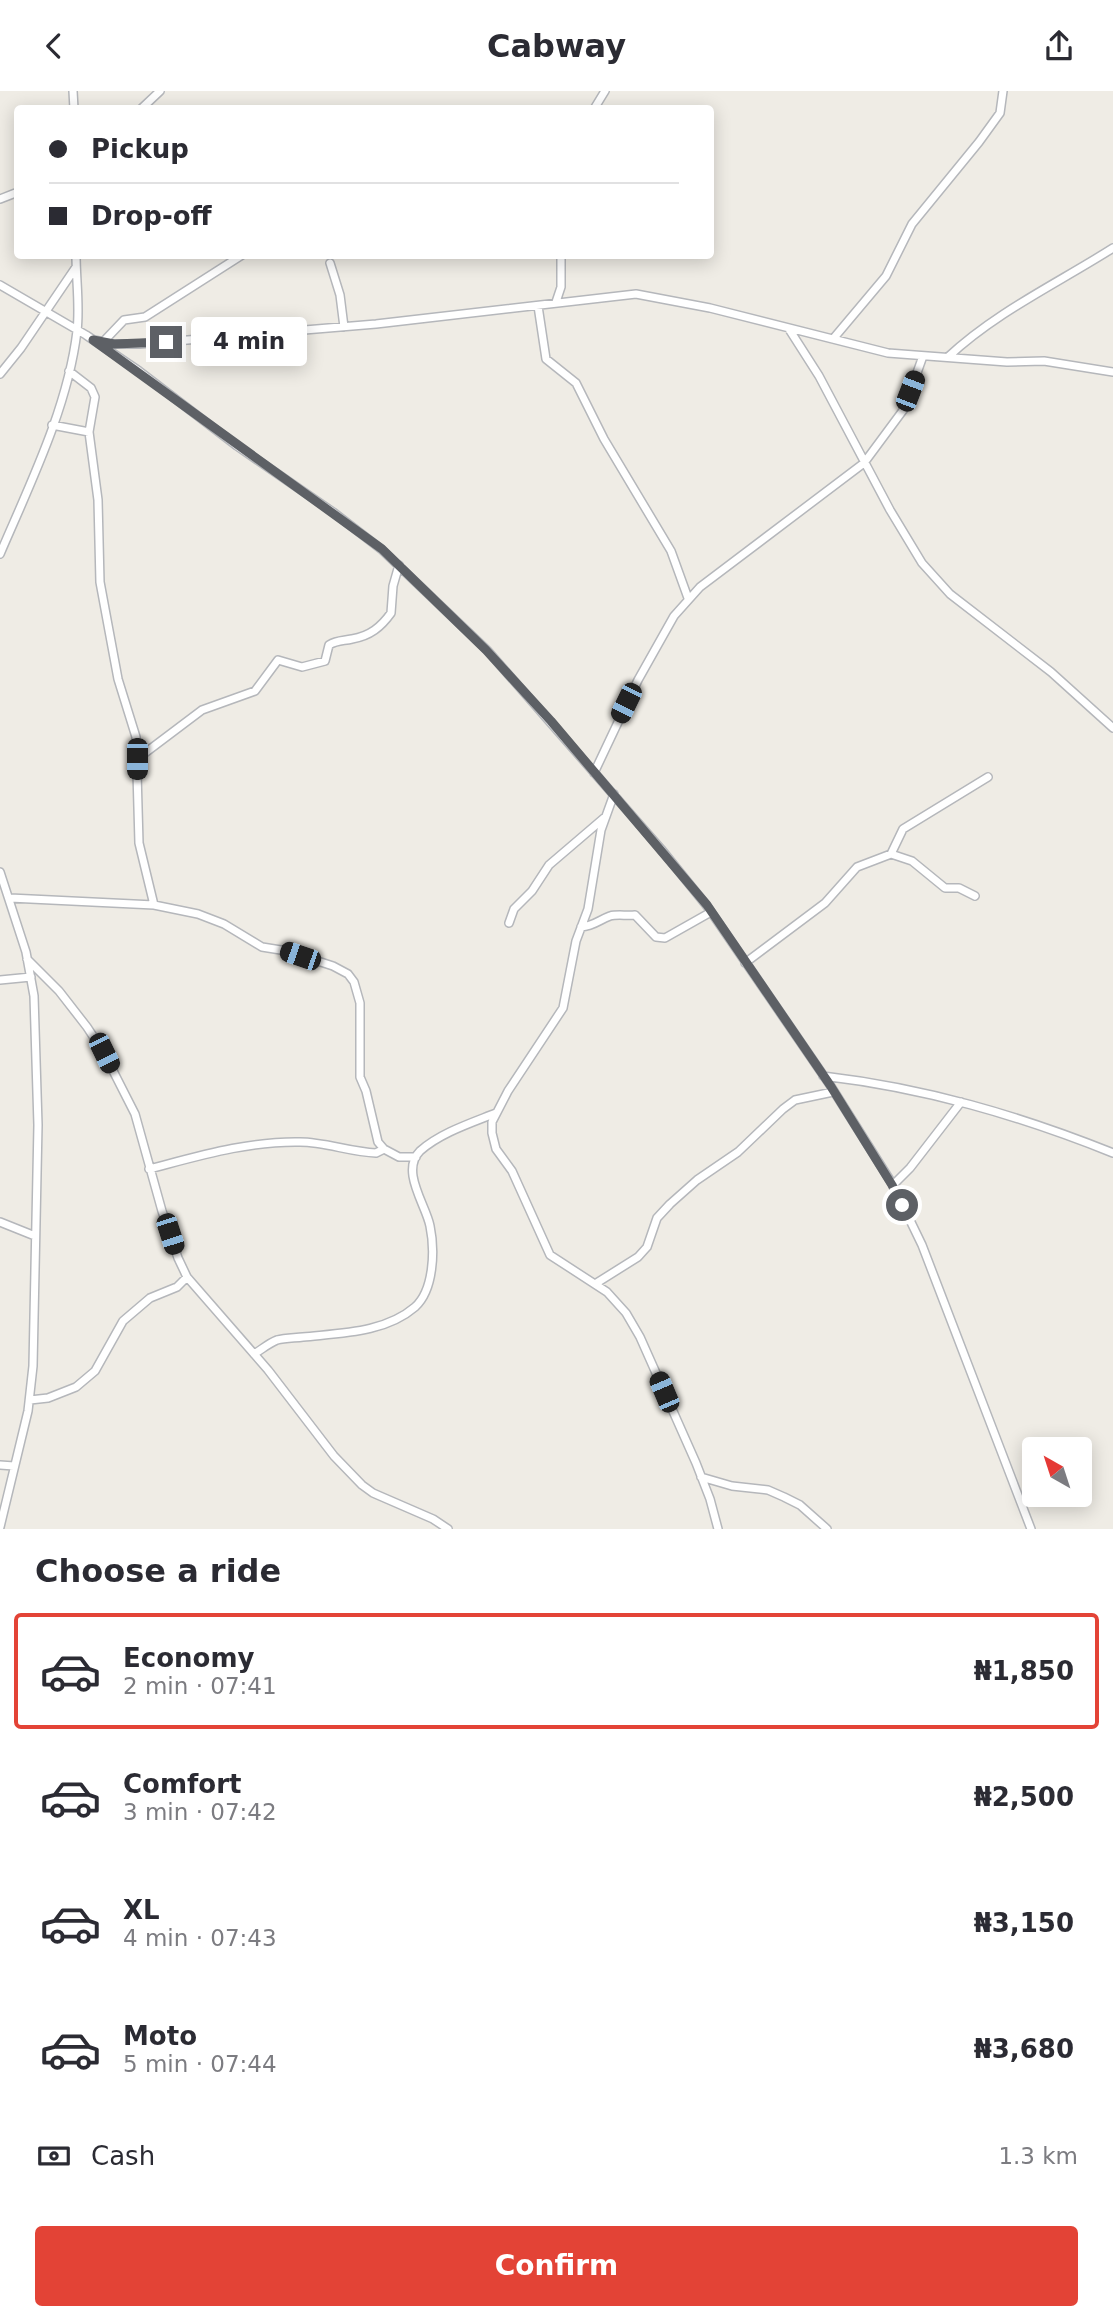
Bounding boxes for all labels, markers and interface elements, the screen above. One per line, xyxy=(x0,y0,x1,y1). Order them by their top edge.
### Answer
icon: back xyxy=(35,27,73,65)
text: Cabway xyxy=(487,27,626,65)
icon: share xyxy=(1040,27,1078,65)
text: Pickup xyxy=(91,134,189,164)
text: Drop-off xyxy=(91,201,212,231)
callout: 4 min xyxy=(190,317,306,367)
route end xyxy=(150,326,182,358)
text: 4 min xyxy=(213,328,285,354)
car xyxy=(893,368,928,414)
car xyxy=(608,680,645,726)
car xyxy=(127,738,148,780)
car xyxy=(277,939,324,973)
car xyxy=(86,1030,123,1076)
route start xyxy=(886,1189,918,1221)
car xyxy=(154,1211,187,1257)
car xyxy=(647,1369,682,1415)
north arrow xyxy=(1022,1437,1092,1507)
map controls xyxy=(1022,1437,1092,1507)
text: Choose a ride xyxy=(35,1552,281,1590)
icon: car xyxy=(39,1640,102,1703)
text: Economy xyxy=(123,1643,254,1673)
text: ₦1,850 xyxy=(974,1656,1074,1686)
text: 2 min · 07:41 xyxy=(123,1673,277,1699)
icon: car xyxy=(39,1766,102,1829)
text: Comfort xyxy=(123,1769,241,1799)
text: ₦2,500 xyxy=(974,1782,1074,1812)
text: 3 min · 07:42 xyxy=(123,1799,277,1825)
icon: car xyxy=(39,1892,102,1955)
text: XL xyxy=(123,1895,160,1925)
text: ₦3,150 xyxy=(974,1908,1074,1938)
text: 4 min · 07:43 xyxy=(123,1925,277,1951)
icon: car xyxy=(39,2018,102,2081)
text: Moto xyxy=(123,2021,197,2051)
text: ₦3,680 xyxy=(974,2034,1074,2064)
text: 5 min · 07:44 xyxy=(123,2051,277,2077)
icon: cash xyxy=(35,2137,73,2175)
text: Cash xyxy=(91,2141,155,2171)
text: 1.3 km xyxy=(998,2143,1078,2169)
button: Confirm xyxy=(35,2226,1078,2306)

